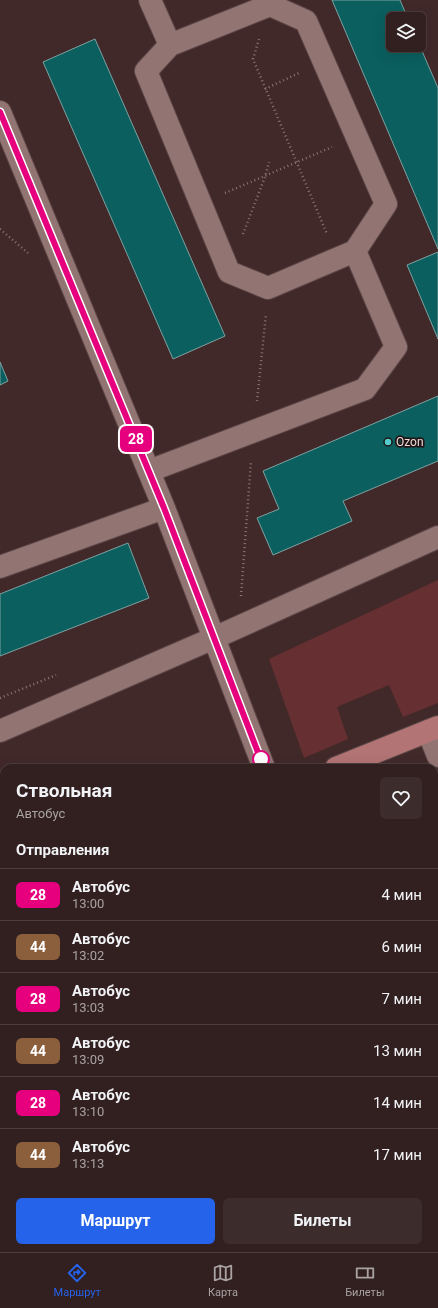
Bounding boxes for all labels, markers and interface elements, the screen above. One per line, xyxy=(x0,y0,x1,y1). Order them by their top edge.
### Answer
map controls xyxy=(386,12,426,52)
button: layers xyxy=(386,12,426,52)
line badge: 28 xyxy=(118,426,154,452)
text: 28 xyxy=(128,431,144,447)
place label: Ozon xyxy=(396,435,424,449)
marker: Ozon xyxy=(383,437,393,447)
unlabelled marker xyxy=(252,750,270,768)
button: heart xyxy=(380,777,422,819)
text: Ствольная xyxy=(16,779,112,802)
text: Автобус xyxy=(16,806,65,821)
text: Отправления xyxy=(16,841,109,859)
text: Автобус xyxy=(72,878,130,896)
text: 4 мин xyxy=(381,886,422,904)
text: 28 xyxy=(30,887,46,903)
text: 13:00 xyxy=(72,896,104,911)
text: Автобус xyxy=(72,930,130,948)
text: 6 мин xyxy=(381,938,422,956)
text: 44 xyxy=(30,939,46,955)
text: 13:02 xyxy=(72,948,104,963)
text: Автобус xyxy=(72,982,130,1000)
text: 7 мин xyxy=(381,990,422,1008)
text: 28 xyxy=(30,991,46,1007)
text: 13:03 xyxy=(72,1000,104,1015)
text: Автобус xyxy=(72,1034,130,1052)
text: 13 мин xyxy=(373,1042,422,1060)
text: 44 xyxy=(30,1043,46,1059)
text: 13:09 xyxy=(72,1052,104,1067)
text: Автобус xyxy=(72,1086,130,1104)
text: 14 мин xyxy=(373,1094,422,1112)
text: 28 xyxy=(30,1095,46,1111)
text: 13:10 xyxy=(72,1104,104,1119)
text: Автобус xyxy=(72,1138,130,1156)
text: 17 мин xyxy=(373,1146,422,1164)
text: 44 xyxy=(30,1147,46,1163)
text: 13:13 xyxy=(72,1156,104,1171)
button: Маршрут xyxy=(16,1198,215,1244)
button: Билеты xyxy=(223,1198,422,1244)
tab: Маршрут xyxy=(54,1262,101,1299)
tab: Карта xyxy=(208,1262,238,1299)
tab: Билеты xyxy=(345,1262,384,1299)

